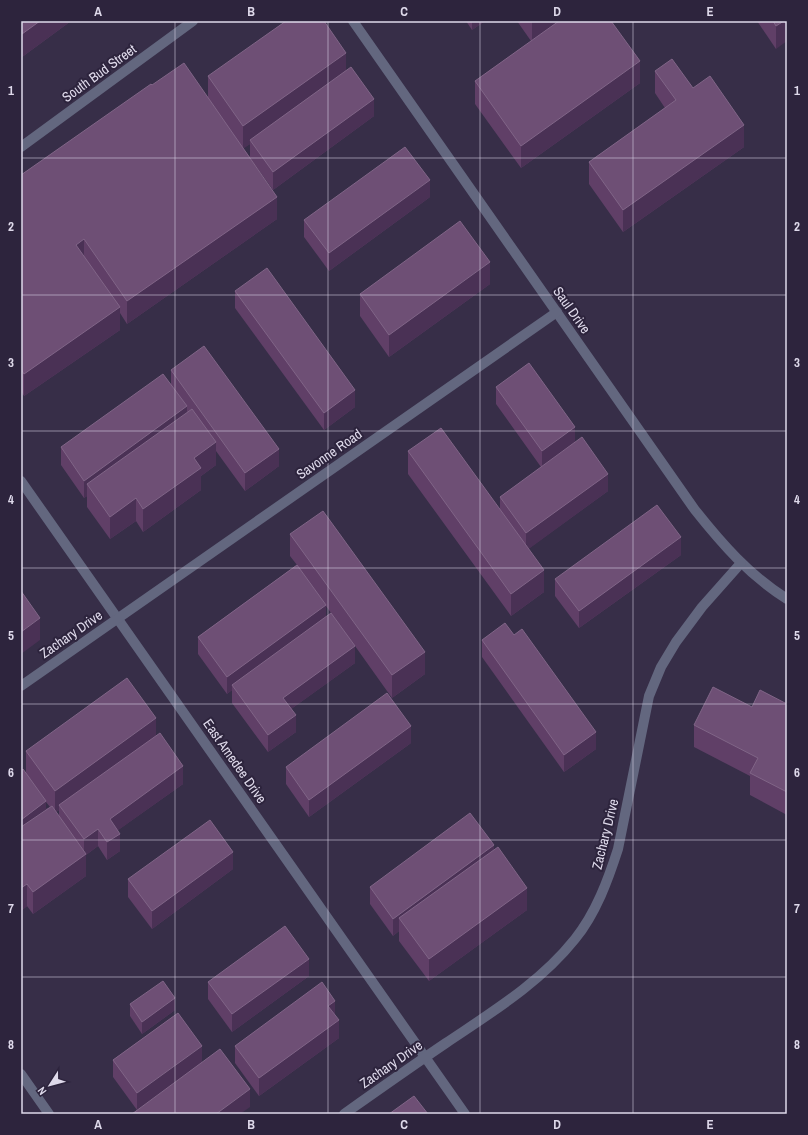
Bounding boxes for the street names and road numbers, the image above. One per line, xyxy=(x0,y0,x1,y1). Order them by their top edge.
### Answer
street label: South Bud Street xyxy=(58,40,140,106)
street label: Saul Drive xyxy=(549,283,595,337)
street label: Savonne Road xyxy=(293,425,365,483)
street label: Zachary Drive xyxy=(36,606,106,662)
street label: East Amedee Drive xyxy=(199,715,271,807)
street label: Zachary Drive xyxy=(588,797,622,871)
street label: Zachary Drive xyxy=(356,1036,426,1092)

